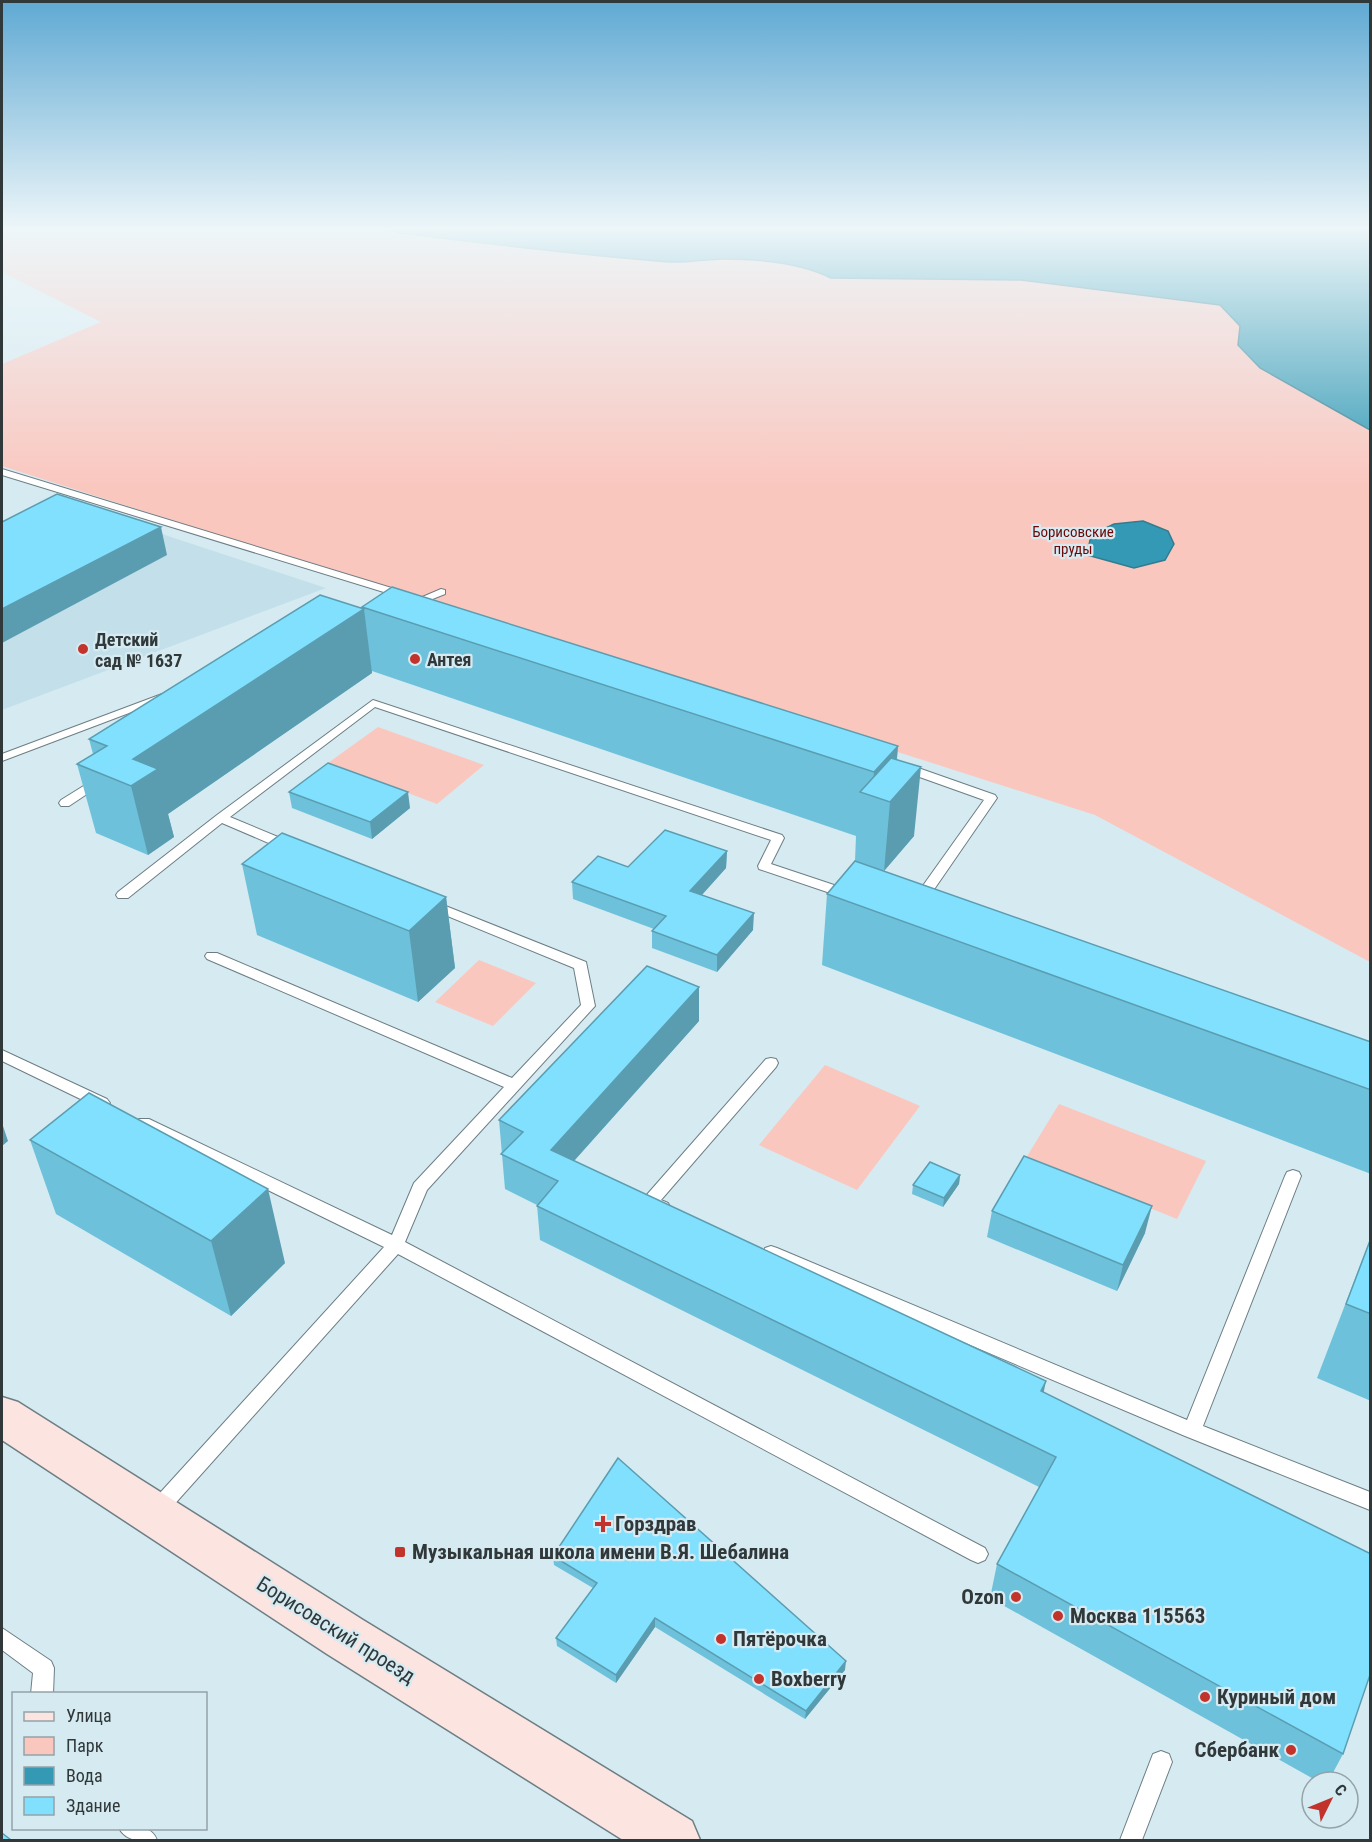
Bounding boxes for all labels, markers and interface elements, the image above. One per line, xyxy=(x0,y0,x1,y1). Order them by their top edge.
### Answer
park label: Борисовские пруды xyxy=(1032,523,1114,558)
place label: Детский сад № 1637 xyxy=(95,629,182,671)
marker: Детский сад № 1637 xyxy=(76,642,90,656)
place label: Антея xyxy=(427,649,471,670)
marker: Антея xyxy=(408,652,422,666)
place label: Горздрав xyxy=(615,1512,696,1536)
marker: Горздрав xyxy=(596,1517,610,1531)
place label: Музыкальная школа имени В.Я. Шебалина xyxy=(412,1540,789,1564)
marker: Музыкальная школа имени В.Я. Шебалина xyxy=(393,1545,407,1559)
street label: Борисовский проезд xyxy=(252,1572,420,1688)
place label: Ozon xyxy=(961,1585,1004,1609)
marker: Ozon xyxy=(1009,1590,1023,1604)
place label: Москва 115563 xyxy=(1070,1604,1206,1628)
marker: Москва 115563 xyxy=(1051,1609,1065,1623)
place label: Пятёрочка xyxy=(733,1627,827,1651)
marker: Пятёрочка xyxy=(714,1632,728,1646)
place label: Boxberry xyxy=(771,1667,847,1691)
marker: Boxberry xyxy=(752,1672,766,1686)
place label: Куриный дом xyxy=(1217,1685,1336,1709)
marker: Куриный дом xyxy=(1198,1690,1212,1704)
legend xyxy=(12,1692,207,1830)
text: Улица xyxy=(66,1705,112,1726)
text: Парк xyxy=(66,1735,104,1756)
place label: Сбербанк xyxy=(1195,1738,1279,1762)
marker: Сбербанк xyxy=(1284,1743,1298,1757)
text: Вода xyxy=(66,1765,103,1786)
north arrow xyxy=(1300,1770,1360,1830)
text: С xyxy=(1331,1780,1351,1800)
text: Здание xyxy=(66,1795,120,1816)

